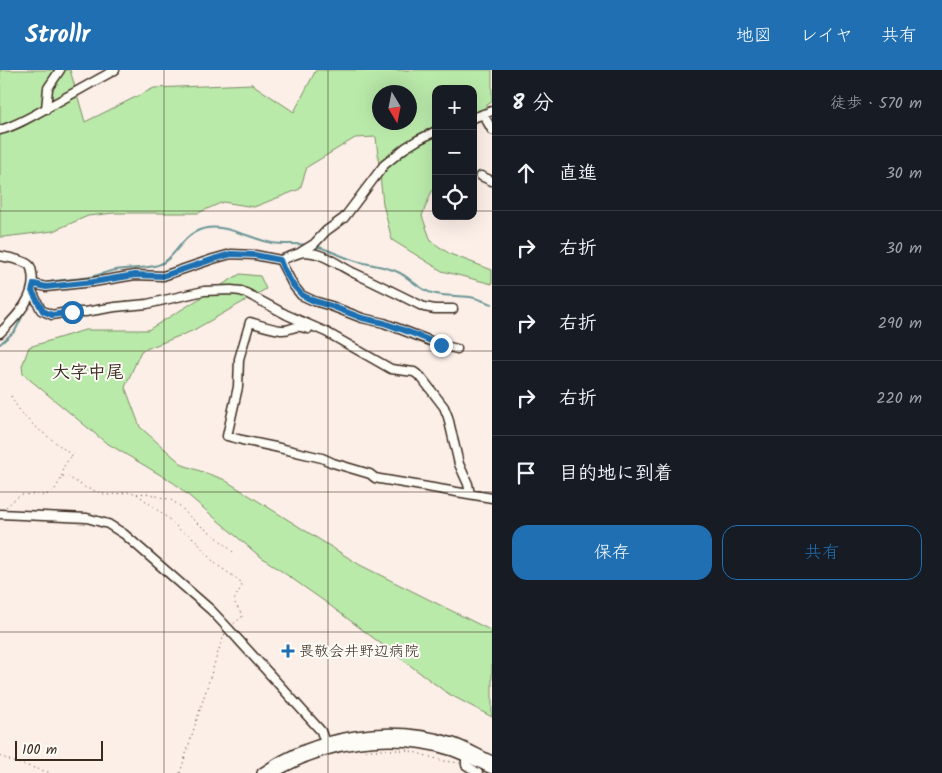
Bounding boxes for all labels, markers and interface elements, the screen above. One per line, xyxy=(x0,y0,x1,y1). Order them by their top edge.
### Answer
text: Strollr xyxy=(25,16,90,55)
text: 地図 xyxy=(736,22,772,51)
text: レイヤ xyxy=(800,22,853,51)
text: 共有 xyxy=(881,22,917,51)
north arrow xyxy=(372,85,417,130)
map controls xyxy=(432,85,477,220)
button: + xyxy=(432,85,477,130)
text: 8 分 xyxy=(512,87,553,120)
text: 徒歩 · 570 m xyxy=(830,91,922,116)
button: − xyxy=(432,130,477,175)
icon: ahead xyxy=(512,159,540,187)
text: 直進 xyxy=(559,159,597,189)
text: 30 m xyxy=(886,161,922,186)
button: locate xyxy=(432,175,477,220)
icon: right xyxy=(512,234,540,262)
text: 右折 xyxy=(559,234,597,264)
text: 30 m xyxy=(886,236,922,261)
route start xyxy=(61,301,84,324)
icon: right xyxy=(512,309,540,337)
text: 右折 xyxy=(559,309,597,339)
text: 290 m xyxy=(878,311,922,336)
route end xyxy=(430,334,453,357)
district label: 大字中尾 xyxy=(52,359,124,388)
icon: right xyxy=(512,384,540,412)
text: 右折 xyxy=(559,384,597,414)
text: 220 m xyxy=(876,386,922,411)
icon: arrive xyxy=(512,459,540,487)
text: 目的地に到着 xyxy=(559,459,673,489)
button: 保存 xyxy=(512,525,712,580)
button: 共有 xyxy=(722,525,922,580)
place label: 畏敬会井野辺病院 xyxy=(299,640,419,664)
marker: 畏敬会井野辺病院 xyxy=(281,644,295,658)
scale bar xyxy=(15,738,102,761)
text: 100 m xyxy=(22,739,57,761)

